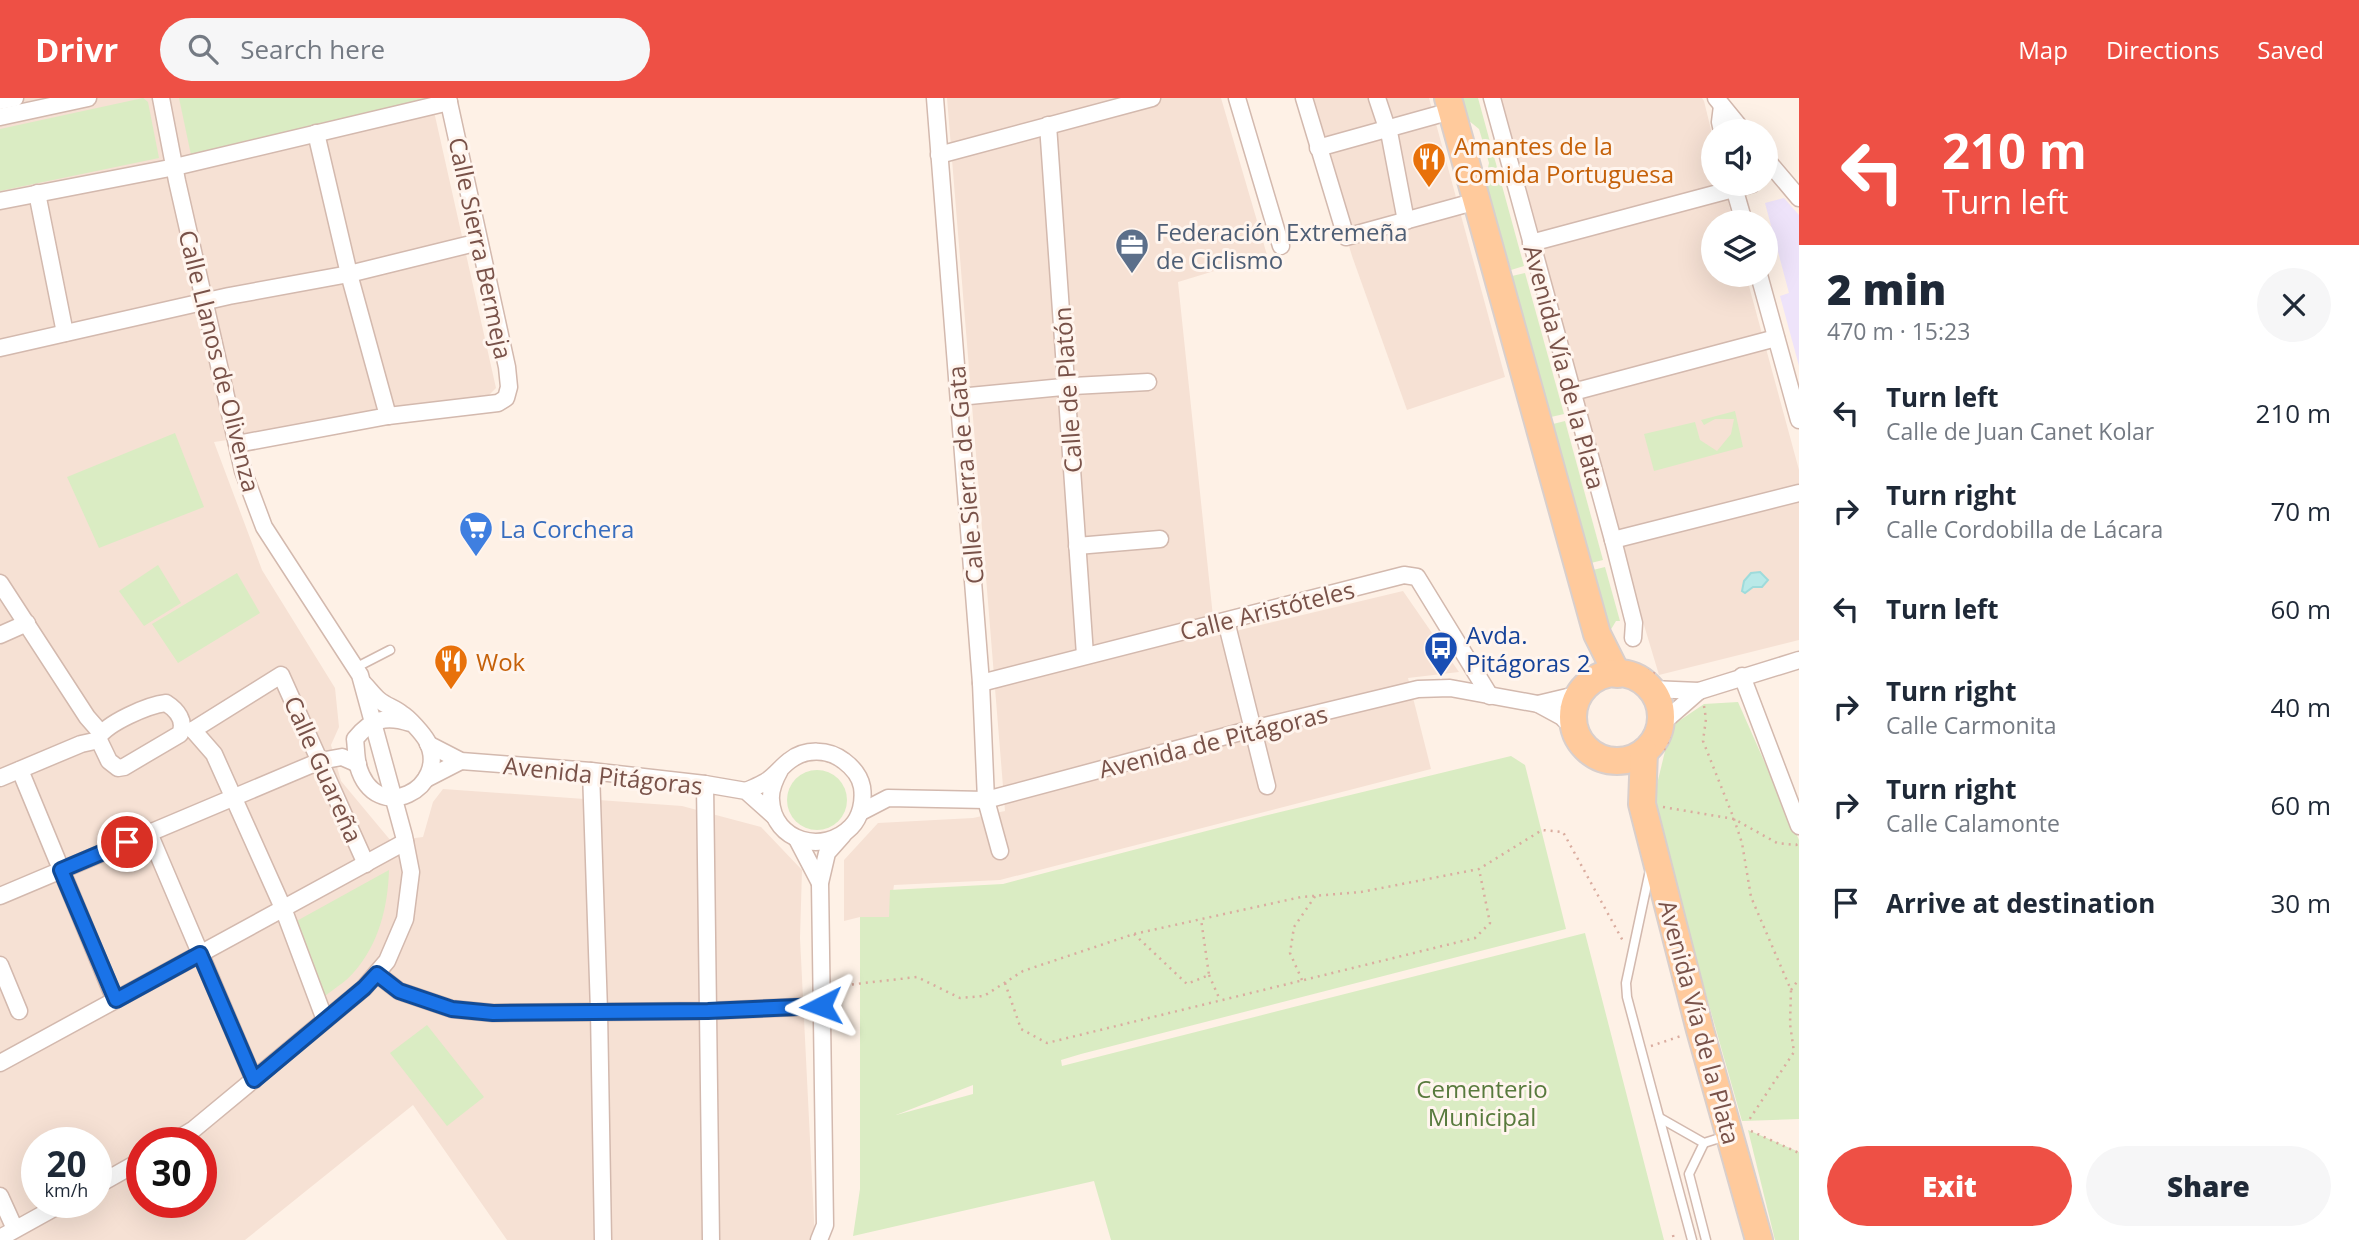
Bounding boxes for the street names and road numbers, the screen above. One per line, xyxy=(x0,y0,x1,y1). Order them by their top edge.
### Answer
street label: Calle Sierra Bermeja xyxy=(441,134,521,362)
street label: Calle Llanos de Olivenza xyxy=(171,227,269,495)
street label: Avenida Vía de la Plata xyxy=(1517,241,1613,493)
street label: Calle de Platón xyxy=(1045,306,1089,474)
street label: Calle Sierra de Gata xyxy=(939,364,991,586)
street label: Calle Aristóteles xyxy=(1176,572,1358,648)
street label: Calle Guareña xyxy=(277,691,371,847)
street label: Avenida de Pitágoras xyxy=(1095,697,1331,785)
street label: Avenida Pitágoras xyxy=(502,748,704,802)
street label: Avenida Vía de la Plata xyxy=(1652,896,1748,1148)

